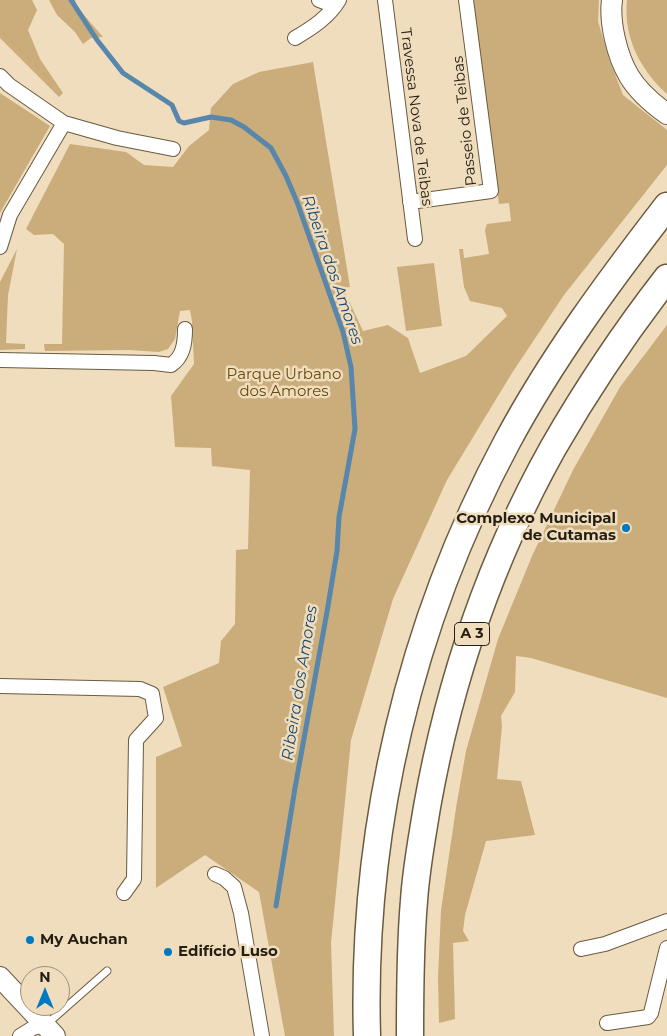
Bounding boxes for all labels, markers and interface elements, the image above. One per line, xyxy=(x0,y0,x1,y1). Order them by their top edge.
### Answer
street label: Travessa Nova de Teibas xyxy=(396,27,436,207)
street label: Passeio de Teibas xyxy=(449,55,481,187)
water label: Ribeira dos Amores xyxy=(297,193,367,347)
park label: Parque Urbano dos Amores xyxy=(227,366,341,401)
place label: Complexo Municipal de Cutamas xyxy=(456,510,616,545)
marker: Complexo Municipal de Cutamas xyxy=(620,522,632,534)
water label: Ribeira dos Amores xyxy=(278,604,322,762)
road number: A 3 xyxy=(454,622,490,646)
place label: My Auchan xyxy=(40,931,128,949)
marker: My Auchan xyxy=(24,934,36,946)
place label: Edifício Luso xyxy=(178,943,278,961)
marker: Edifício Luso xyxy=(162,946,174,958)
north arrow xyxy=(20,966,70,1016)
text: N xyxy=(39,968,51,986)

